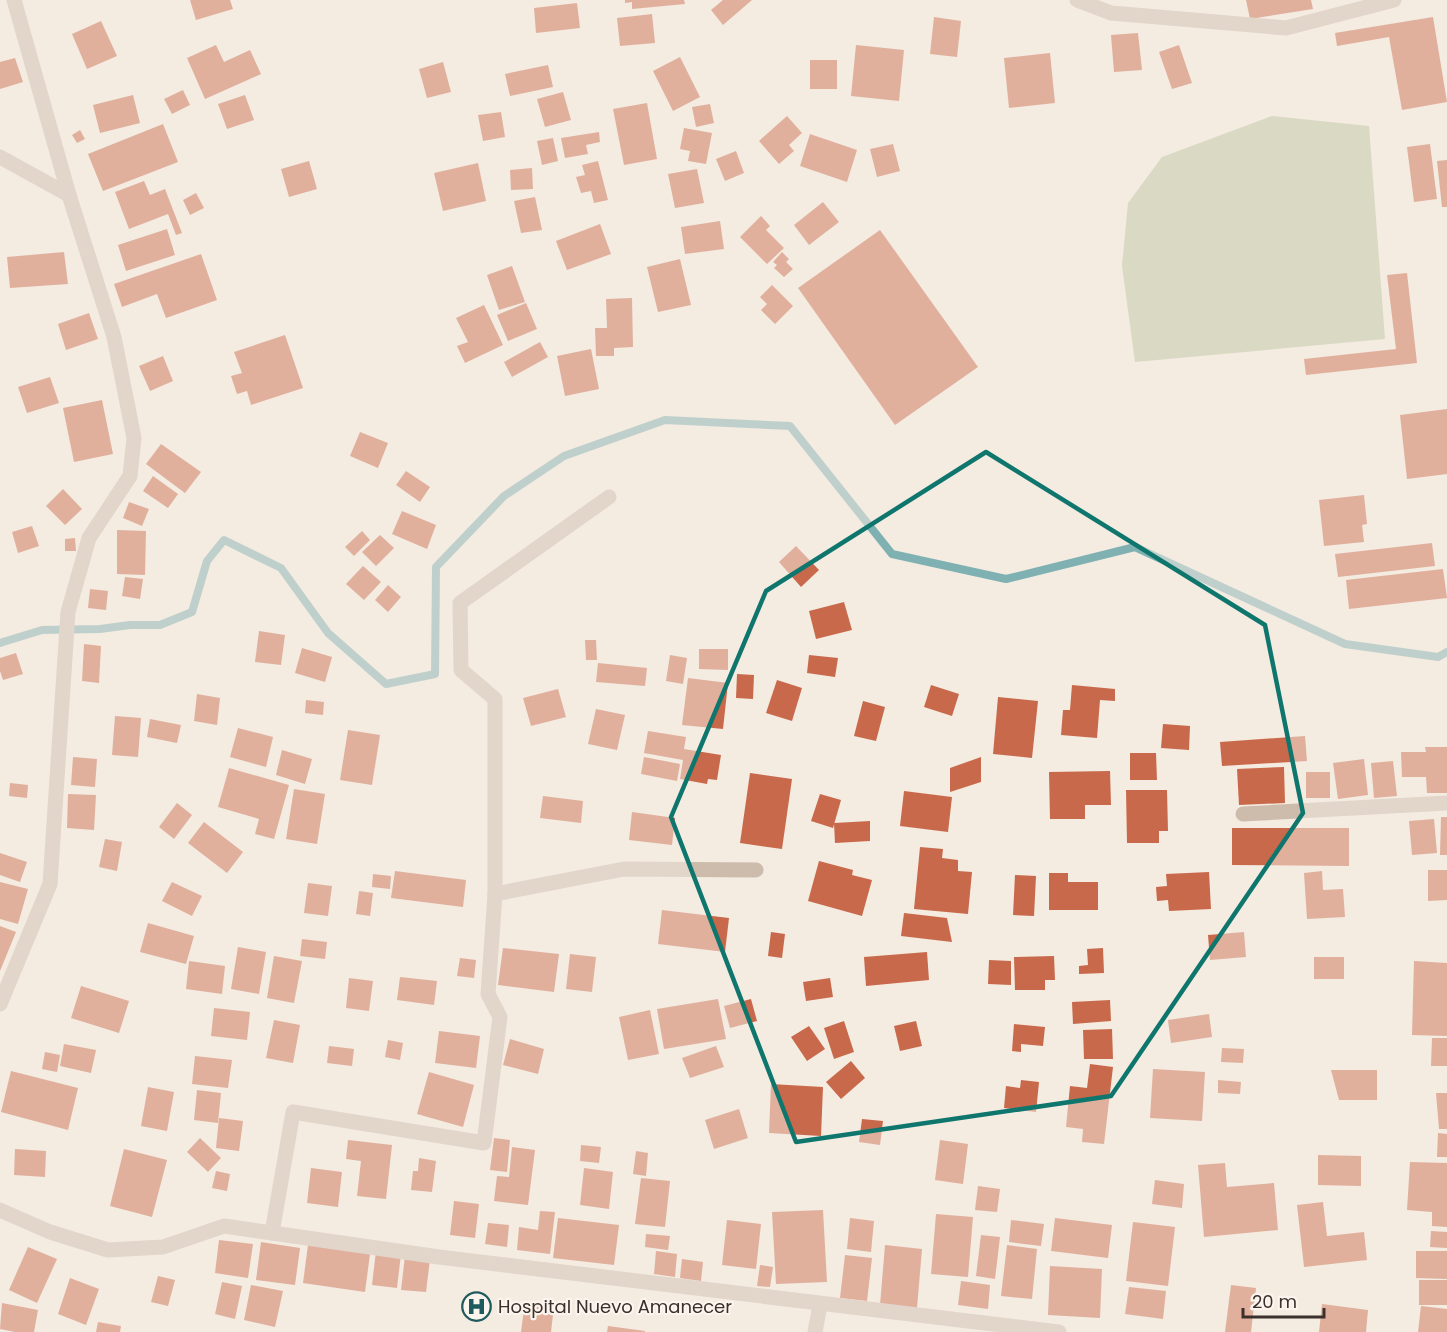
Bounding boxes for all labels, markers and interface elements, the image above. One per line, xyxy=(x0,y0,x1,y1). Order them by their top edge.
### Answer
scale bar xyxy=(1243,1281,1324,1319)
text: 20 m xyxy=(1252,1289,1297,1314)
hospital icon: Hospital Nuevo Amanecer xyxy=(461,1291,493,1323)
place label: Hospital Nuevo Amanecer xyxy=(498,1294,732,1319)

